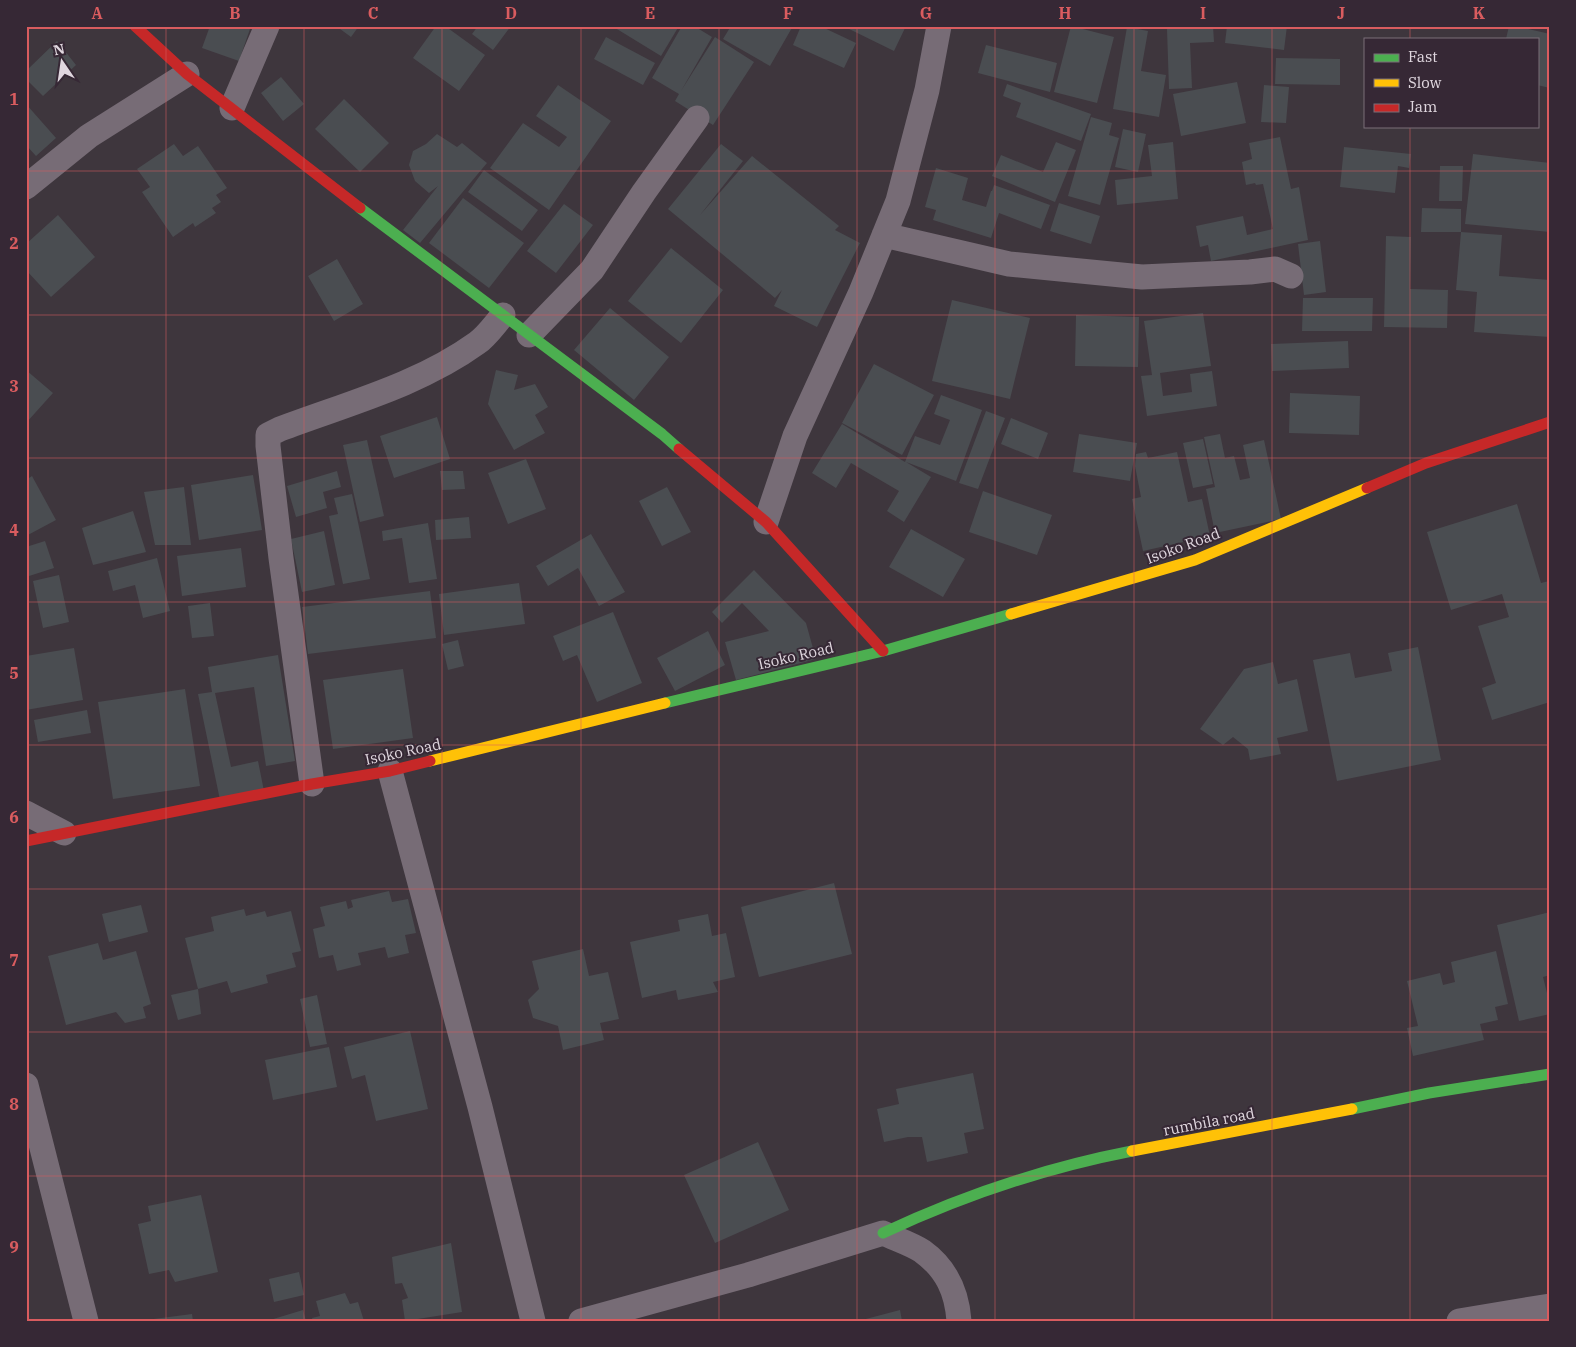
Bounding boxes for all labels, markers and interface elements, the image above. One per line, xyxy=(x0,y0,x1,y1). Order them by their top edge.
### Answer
text: A xyxy=(91,3,103,23)
text: B xyxy=(229,3,241,23)
text: C xyxy=(368,3,378,23)
text: D xyxy=(505,3,517,23)
text: E xyxy=(645,3,655,23)
text: F xyxy=(783,3,793,23)
text: G xyxy=(920,3,932,23)
text: H xyxy=(1059,3,1072,23)
text: I xyxy=(1200,3,1206,23)
text: J xyxy=(1337,3,1345,23)
text: K xyxy=(1473,3,1486,23)
north arrow xyxy=(38,38,88,88)
legend xyxy=(1364,38,1538,128)
text: N xyxy=(52,39,66,59)
text: Fast xyxy=(1408,47,1438,66)
text: Slow xyxy=(1408,73,1442,92)
text: 1 xyxy=(9,89,19,109)
text: Jam xyxy=(1408,97,1437,116)
text: 2 xyxy=(9,233,19,253)
text: 3 xyxy=(9,376,19,396)
text: 4 xyxy=(9,520,19,540)
street label: Isoko Road xyxy=(1143,523,1222,568)
street label: Isoko Road xyxy=(756,638,836,673)
text: 5 xyxy=(9,663,19,683)
street label: Isoko Road xyxy=(363,734,443,769)
text: 6 xyxy=(9,807,19,827)
text: 7 xyxy=(9,950,19,970)
text: 8 xyxy=(9,1094,19,1114)
street label: rumbila road xyxy=(1161,1103,1256,1140)
text: 9 xyxy=(9,1237,19,1257)

